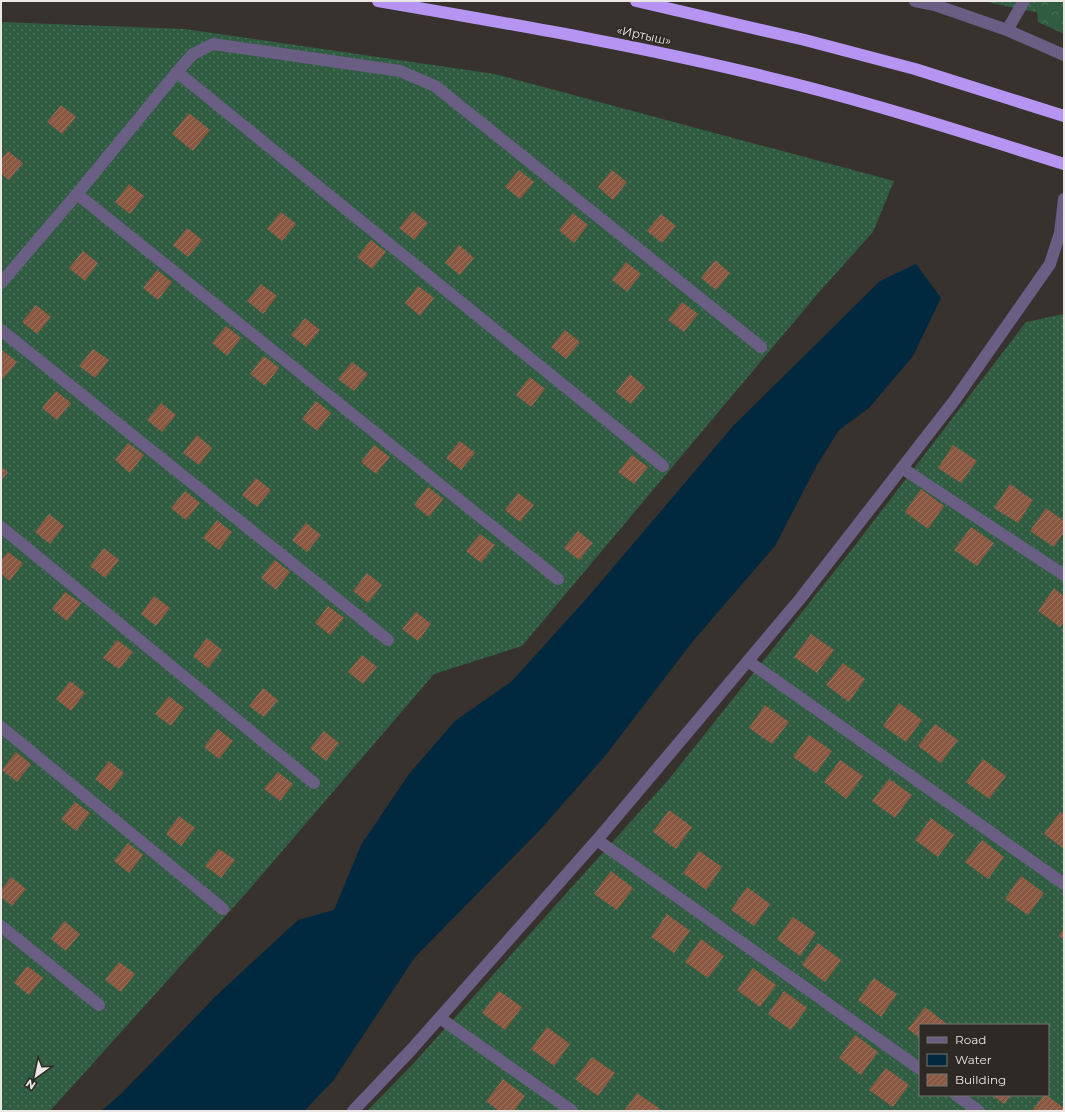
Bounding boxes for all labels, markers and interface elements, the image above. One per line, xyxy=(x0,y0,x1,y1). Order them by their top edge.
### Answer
street label: «Иртыш» xyxy=(615,22,673,48)
legend xyxy=(919,1024,1049,1096)
text: Road xyxy=(955,1032,986,1047)
text: Water xyxy=(955,1052,992,1067)
north arrow xyxy=(16,1056,56,1096)
text: Building xyxy=(955,1072,1006,1087)
text: N xyxy=(23,1076,38,1093)

